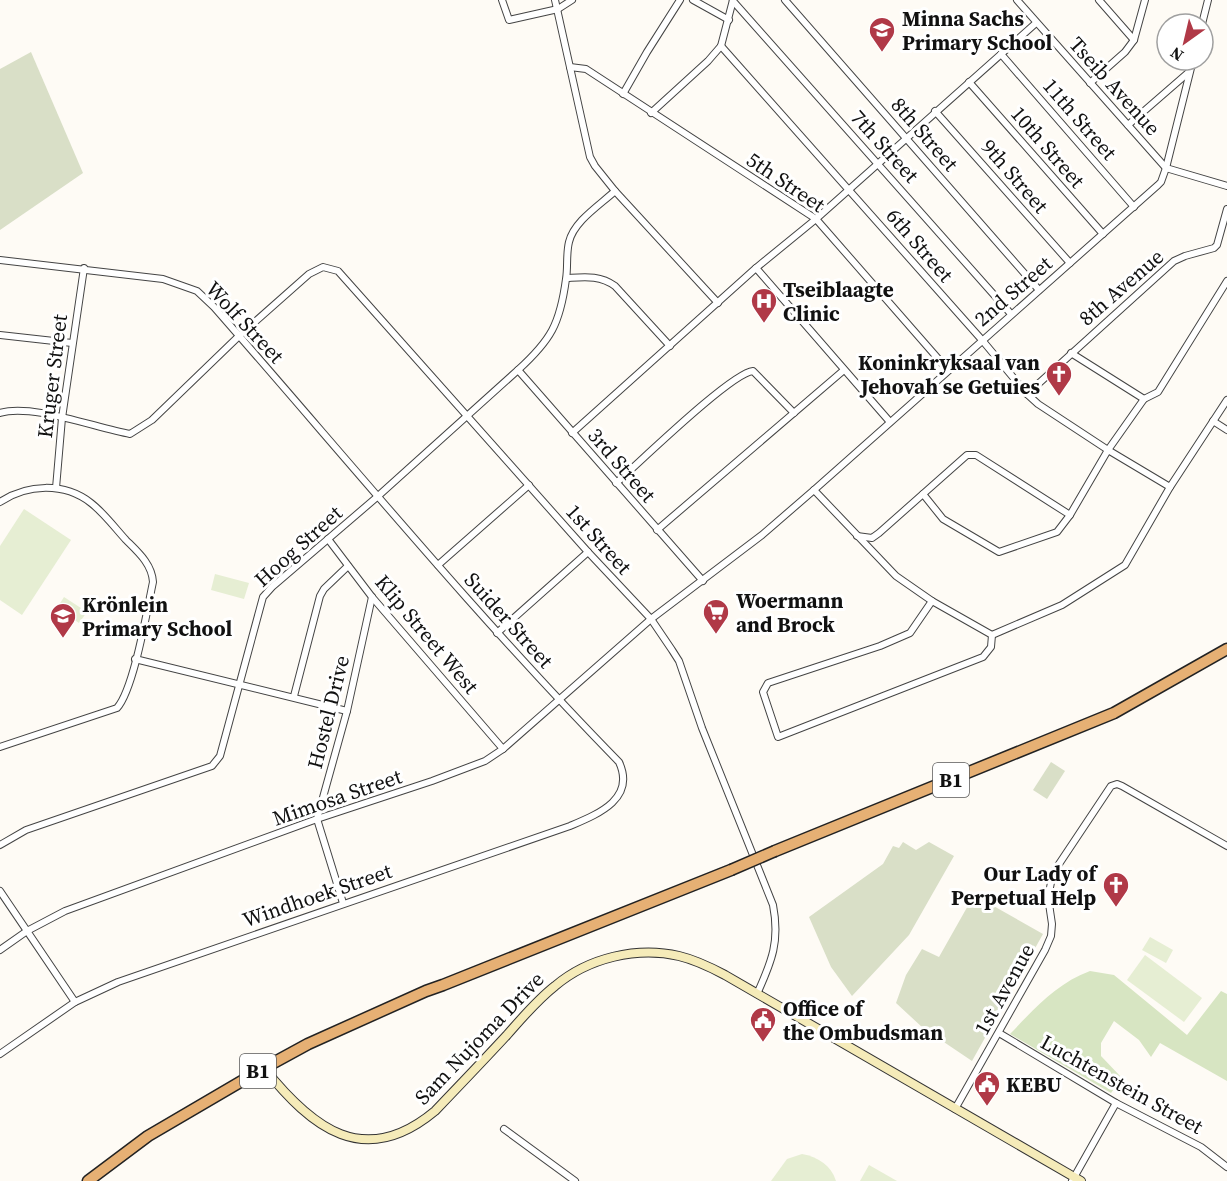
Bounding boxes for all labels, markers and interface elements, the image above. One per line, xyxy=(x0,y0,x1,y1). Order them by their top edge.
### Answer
place label: Minna Sachs Primary School xyxy=(902,4,1052,57)
north arrow xyxy=(1155,12,1215,72)
school or university icon: Minna Sachs Primary School xyxy=(867,15,897,53)
street label: Tseib Avenue xyxy=(1063,30,1167,142)
text: N xyxy=(1165,42,1188,67)
street label: 11th Street xyxy=(1036,72,1124,166)
street label: 8th Street xyxy=(885,91,965,177)
street label: 10th Street xyxy=(1004,100,1092,194)
street label: 7th Street xyxy=(844,103,926,189)
street label: 9th Street xyxy=(975,133,1055,219)
street label: 5th Street xyxy=(741,145,831,219)
street label: 6th Street xyxy=(880,202,960,288)
street label: 8th Avenue xyxy=(1072,242,1170,332)
street label: 2nd Street xyxy=(968,249,1058,333)
street label: Wolf Street xyxy=(199,274,291,370)
place label: Tseiblaagte Clinic xyxy=(783,275,894,328)
hospital icon: Tseiblaagte Clinic xyxy=(749,286,779,324)
street label: Kruger Street xyxy=(30,312,74,439)
place label: Koninkryksaal van Jehovah se Getuies xyxy=(858,348,1040,401)
church icon: Koninkryksaal van Jehovah se Getuies xyxy=(1044,359,1074,397)
street label: 3rd Street xyxy=(581,421,663,509)
street label: 1st Street xyxy=(560,497,639,581)
street label: Hoog Street xyxy=(248,499,348,593)
street label: Suider Street xyxy=(458,566,560,674)
street label: Klip Street West xyxy=(369,568,486,700)
place label: Woermann and Brock xyxy=(736,586,844,639)
place label: Krönlein Primary School xyxy=(82,590,232,643)
supermarket icon: Woermann and Brock xyxy=(701,597,731,635)
school or university icon: Krönlein Primary School xyxy=(48,601,78,639)
street label: Hostel Drive xyxy=(300,652,356,772)
street label: Mimosa Street xyxy=(269,761,406,833)
road number: B1 xyxy=(933,763,969,797)
street label: Windhoek Street xyxy=(239,856,396,934)
place label: Our Lady of Perpetual Help xyxy=(951,859,1098,912)
church icon: Our Lady of Perpetual Help xyxy=(1101,870,1131,908)
street label: 1st Avenue xyxy=(967,938,1041,1040)
street label: Sam Nujoma Drive xyxy=(408,965,550,1111)
place label: Office of the Ombudsman xyxy=(783,994,943,1047)
public building icon: Office of the Ombudsman xyxy=(748,1005,778,1043)
street label: Luchtenstein Street xyxy=(1036,1027,1209,1141)
road number: B1 xyxy=(240,1054,276,1088)
public building icon: KEBU xyxy=(972,1069,1002,1107)
place label: KEBU xyxy=(1006,1070,1062,1099)

